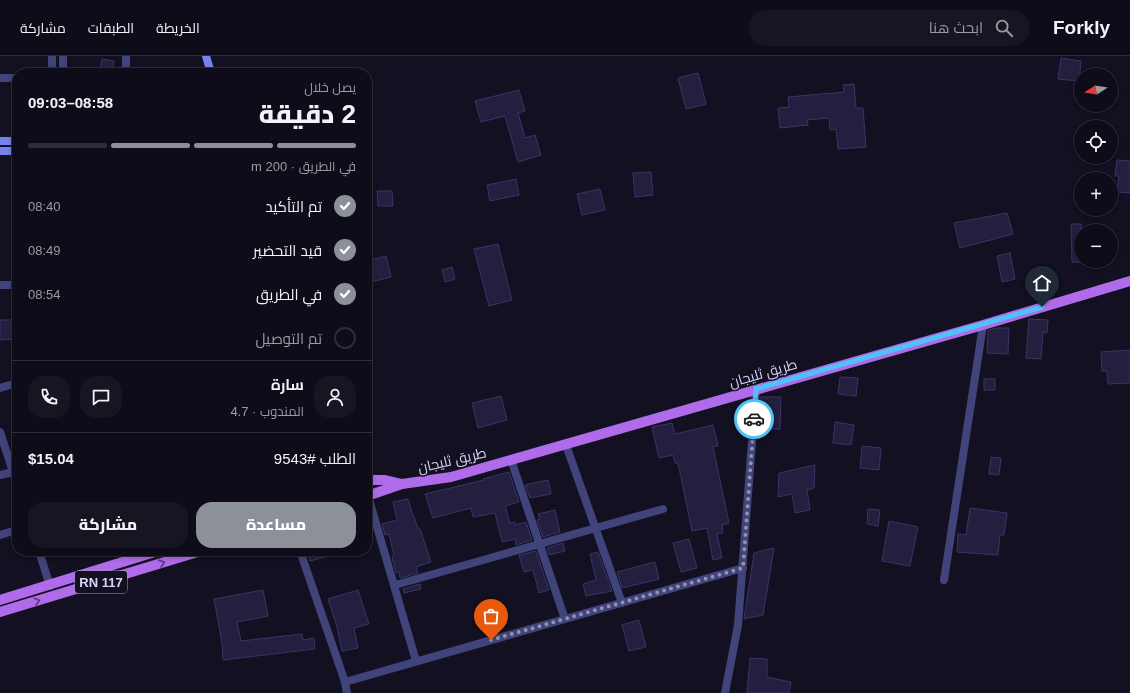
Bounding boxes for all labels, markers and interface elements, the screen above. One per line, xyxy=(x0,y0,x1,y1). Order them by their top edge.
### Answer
search box xyxy=(749,10,1029,46)
icon: search xyxy=(993,17,1015,39)
text: Forkly xyxy=(1053,17,1110,38)
text: ابحث هنا xyxy=(929,19,983,36)
text: مشاركة xyxy=(20,20,66,36)
text: الطبقات xyxy=(88,20,134,36)
text: الخريطة xyxy=(156,20,200,36)
north arrow xyxy=(1074,68,1118,112)
map controls xyxy=(1074,68,1118,268)
text: يصل خلال xyxy=(304,80,356,95)
text: 08:58–09:03 xyxy=(28,94,113,111)
text: 2 دقيقة xyxy=(259,99,356,129)
button: locate xyxy=(1074,120,1118,164)
text: في الطريق · 200 m xyxy=(251,159,356,174)
button: + xyxy=(1074,172,1118,216)
icon: check xyxy=(334,195,356,217)
text: تم التأكيد xyxy=(265,198,322,215)
text: 08:40 xyxy=(28,199,61,214)
button: − xyxy=(1074,224,1118,268)
icon: check xyxy=(334,239,356,261)
text: قيد التحضير xyxy=(253,242,322,259)
text: 08:49 xyxy=(28,243,61,258)
pin xyxy=(1025,266,1059,307)
icon: home xyxy=(1031,272,1053,294)
icon: check xyxy=(334,283,356,305)
text: في الطريق xyxy=(256,286,322,303)
text: 08:54 xyxy=(28,287,61,302)
text: تم التوصيل xyxy=(256,330,322,347)
street label: طريق ثليجان xyxy=(727,356,799,391)
button: phone xyxy=(28,376,70,418)
button: chat xyxy=(80,376,122,418)
text: سارة xyxy=(271,376,304,393)
button: person xyxy=(314,376,356,418)
courier xyxy=(734,399,774,439)
text: المندوب · 4.7 xyxy=(230,404,304,419)
icon: car xyxy=(743,408,765,430)
street label: طريق ثليجان xyxy=(416,444,488,477)
text: $15.04 xyxy=(28,450,74,467)
text: الطلب #9543 xyxy=(274,450,356,467)
button: مشاركة xyxy=(28,502,188,548)
button: مساعدة xyxy=(196,502,356,548)
one-way arrow xyxy=(158,559,165,568)
road number: RN 117 xyxy=(75,571,127,593)
one-way arrow xyxy=(34,597,41,606)
pin xyxy=(474,599,508,640)
icon: bag xyxy=(480,605,502,627)

